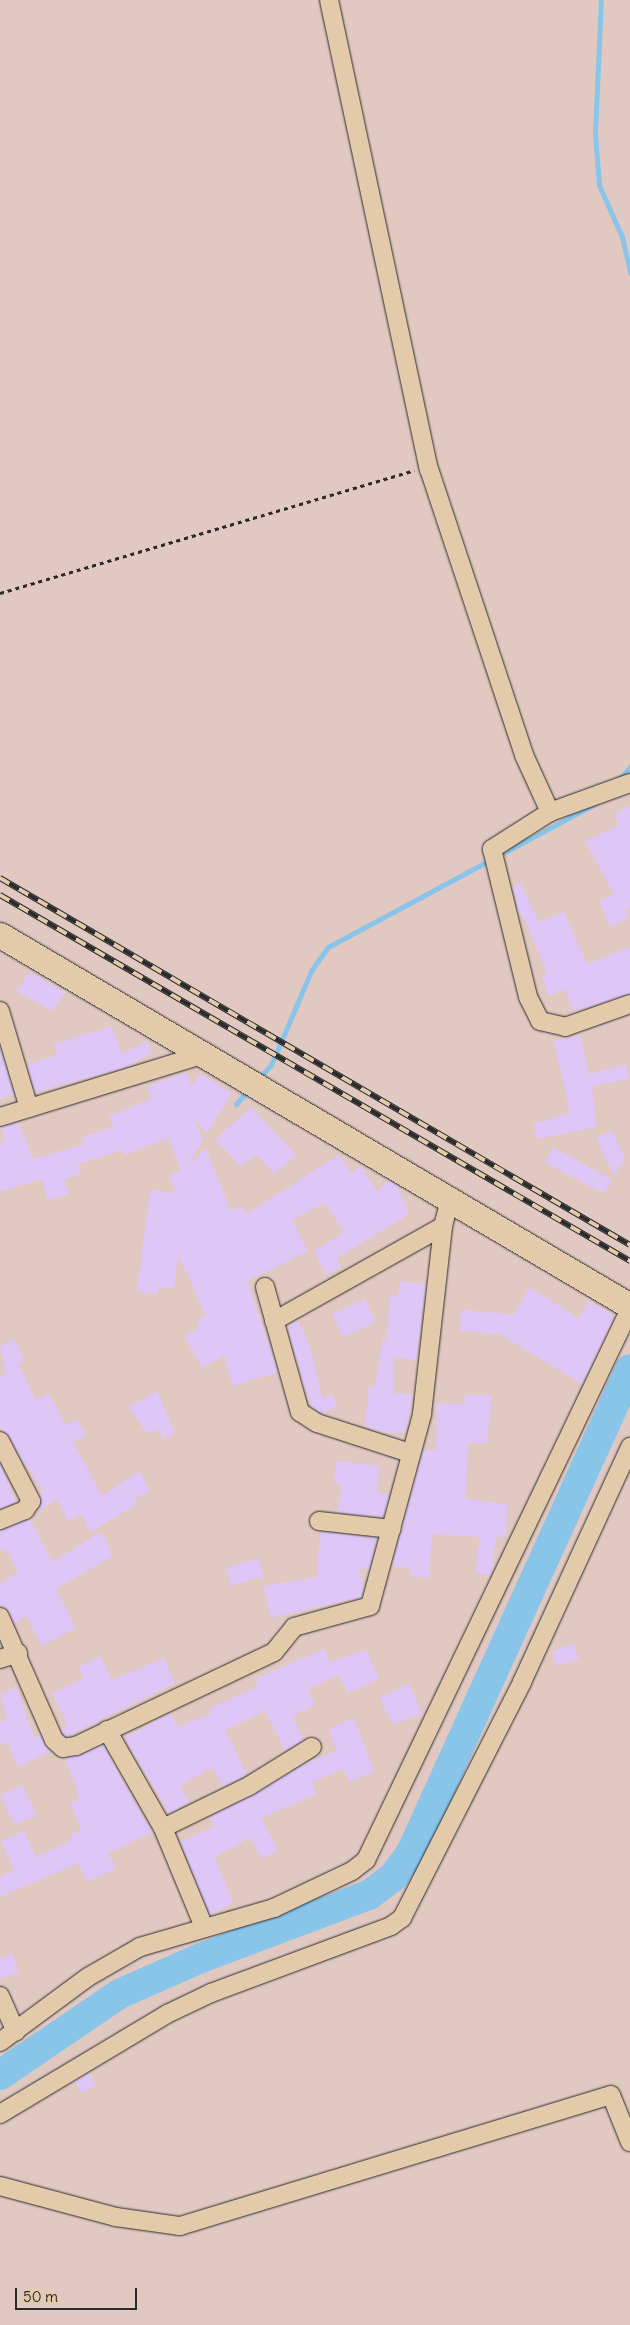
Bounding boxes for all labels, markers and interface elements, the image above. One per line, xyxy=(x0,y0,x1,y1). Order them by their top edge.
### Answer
scale bar xyxy=(18,2278,140,2310)
text: 50 m xyxy=(23,2287,58,2306)

